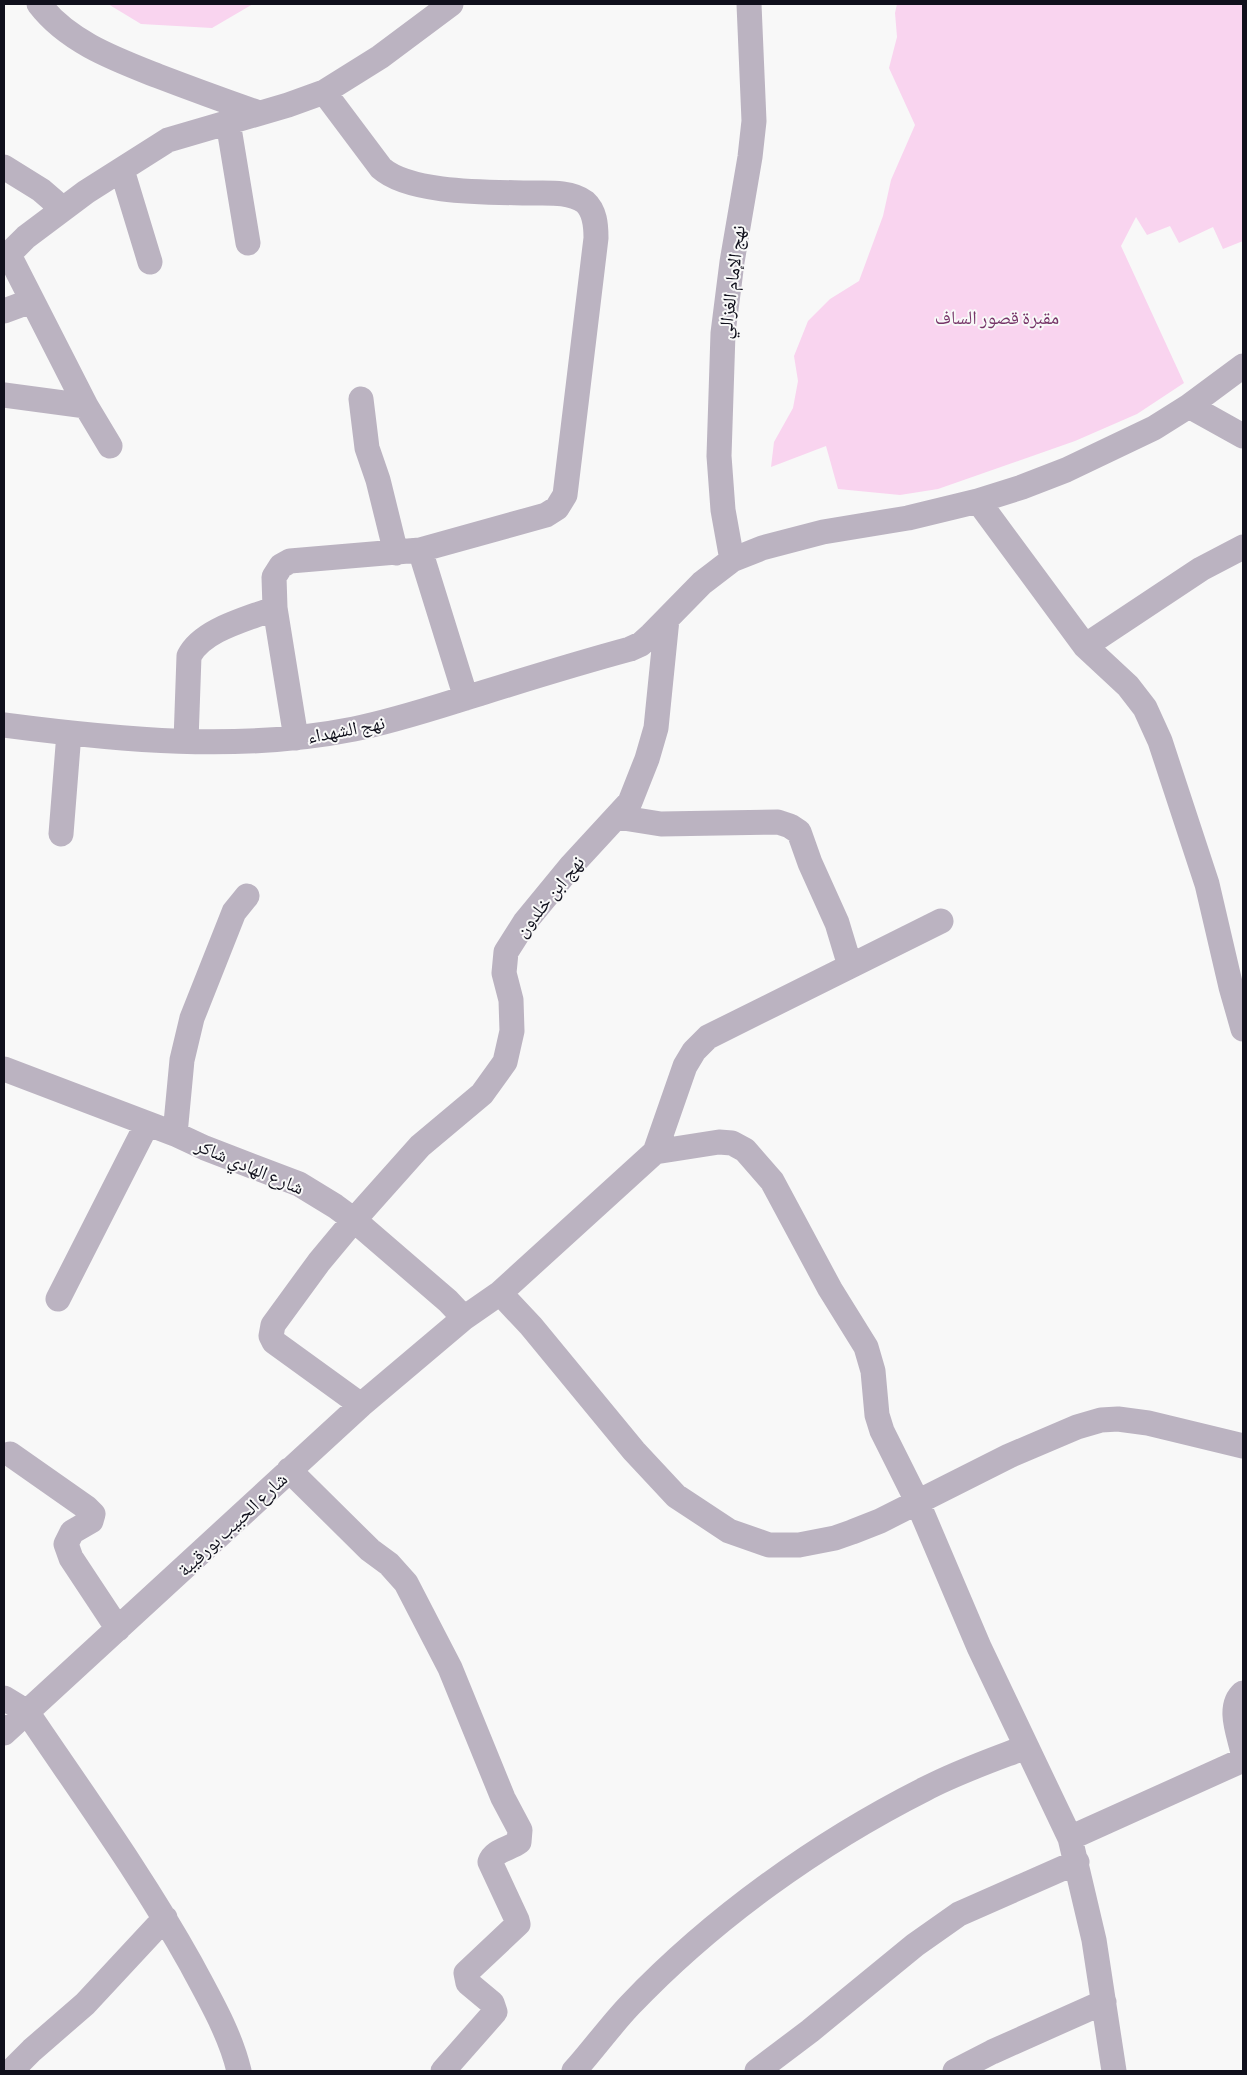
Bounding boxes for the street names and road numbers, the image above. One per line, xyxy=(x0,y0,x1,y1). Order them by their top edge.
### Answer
street label: نهج الإمام الغزالي xyxy=(716,224,754,341)
street label: نهج الشهداء xyxy=(306,714,387,749)
street label: نهج ابن خلدون xyxy=(512,853,590,942)
street label: شارع الهادي شاكر xyxy=(190,1136,306,1203)
street label: شارع الحبيب بورقيبة xyxy=(175,1470,292,1581)

